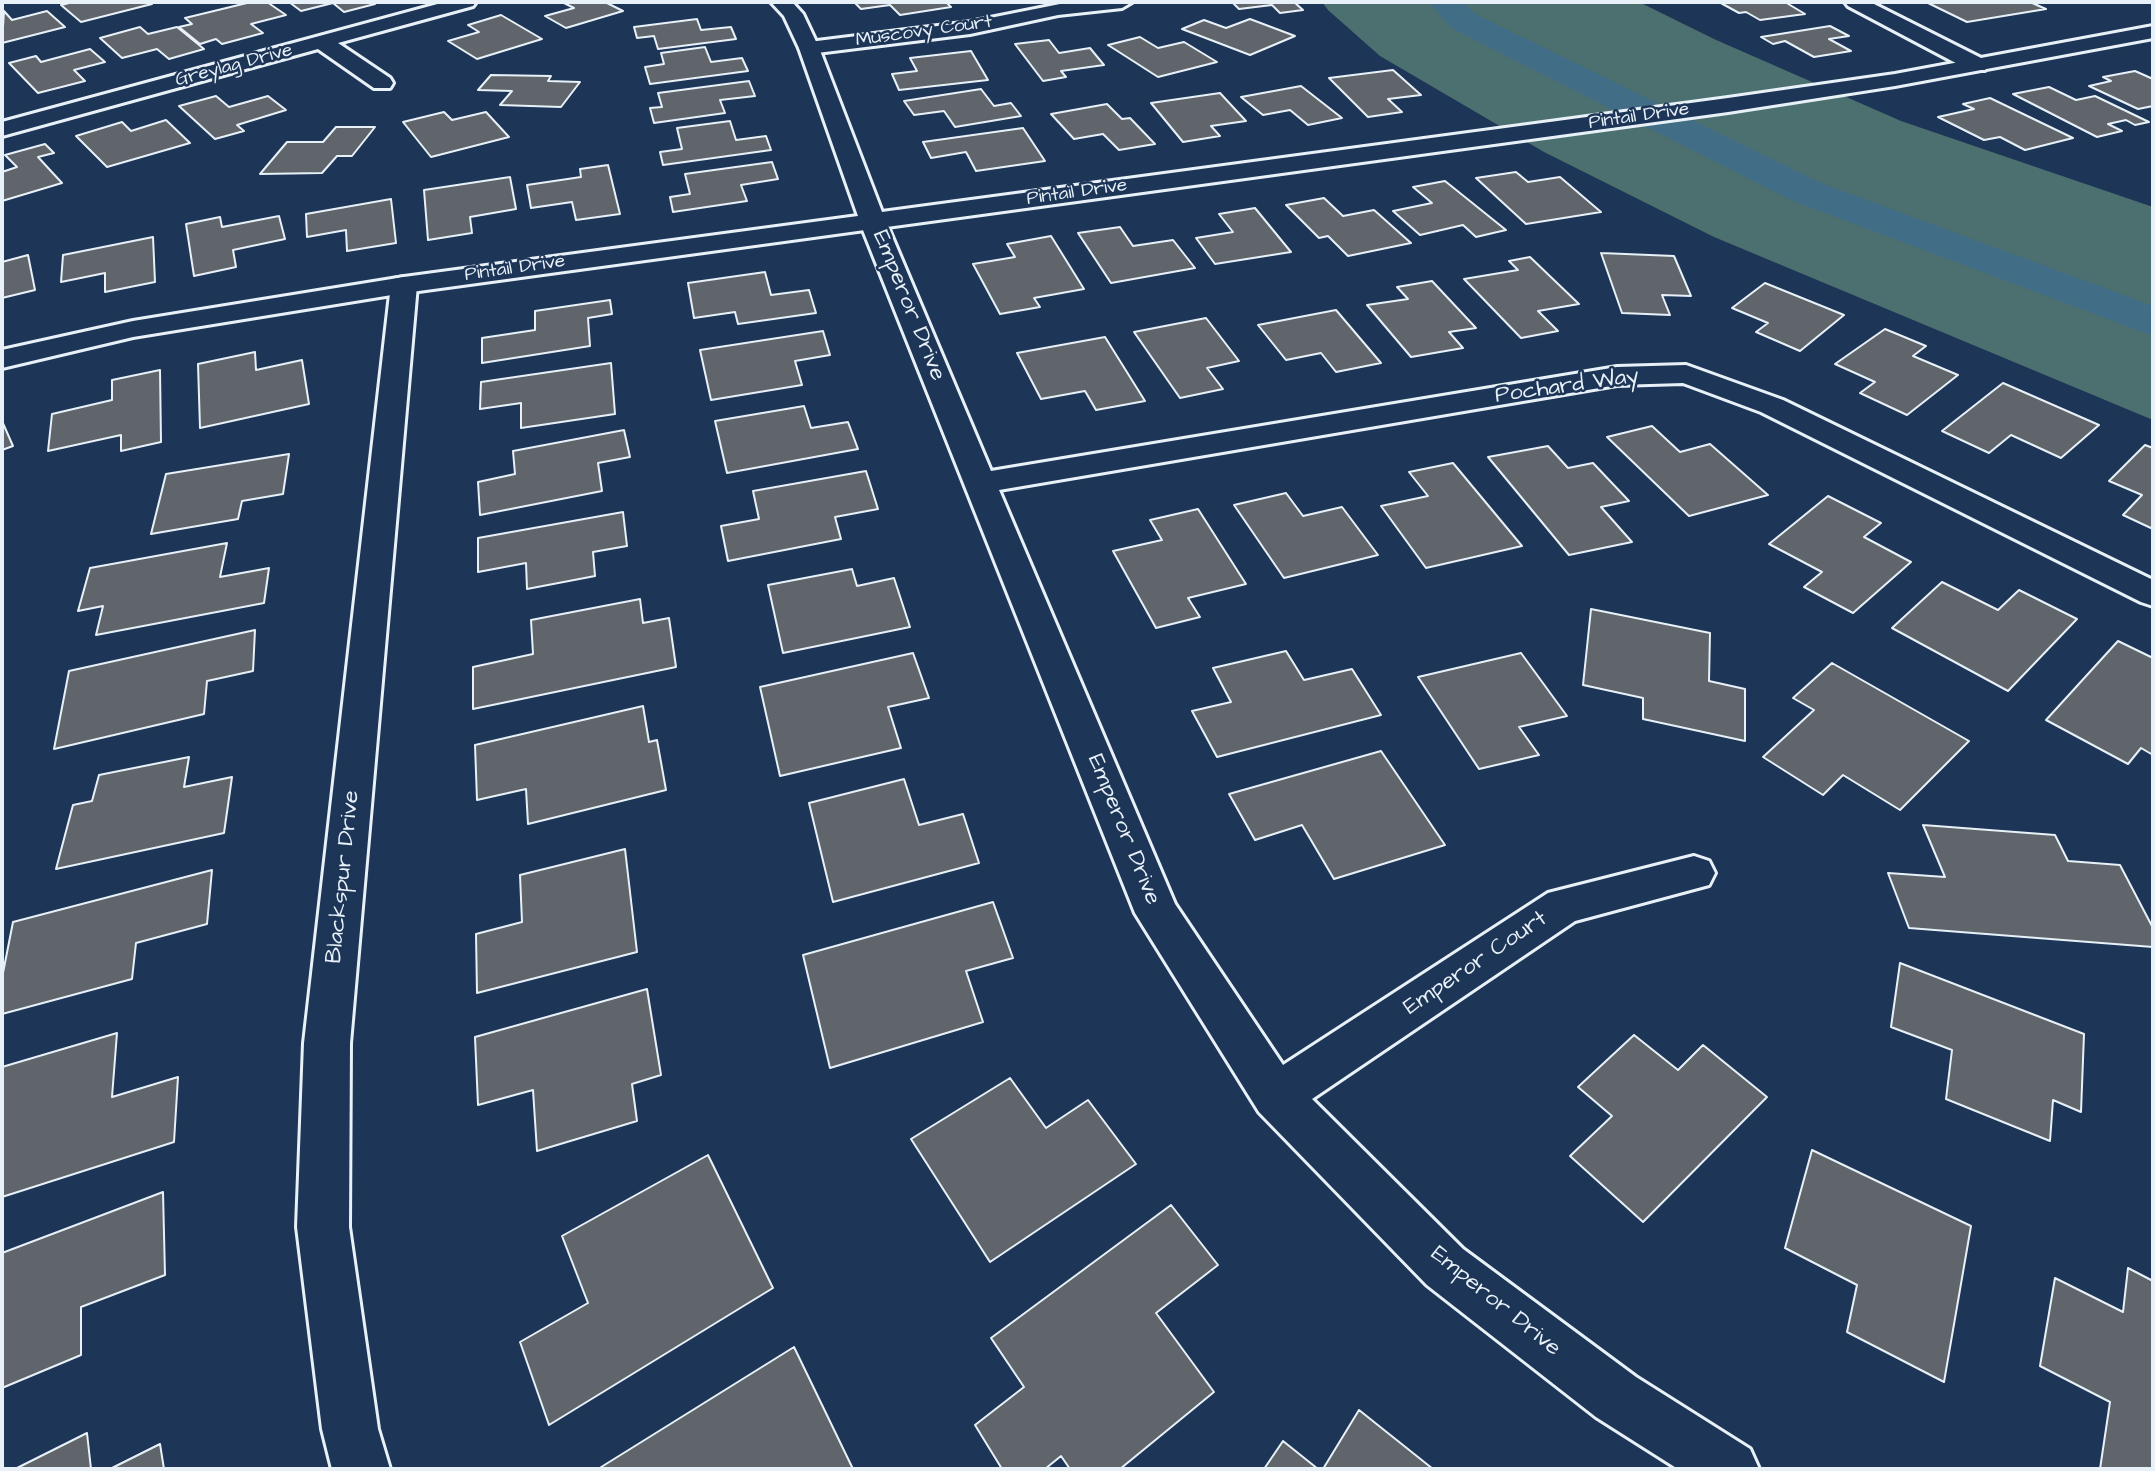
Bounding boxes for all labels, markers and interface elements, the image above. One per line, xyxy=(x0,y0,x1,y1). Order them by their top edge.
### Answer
street label: Muscovy Court xyxy=(854,11,994,53)
street label: Greylag Drive xyxy=(173,39,295,93)
street label: Pintail Drive xyxy=(1587,99,1691,135)
street label: Pintail Drive xyxy=(1025,175,1129,211)
street label: Emperor Drive xyxy=(865,227,951,385)
street label: Pintail Drive xyxy=(463,251,567,287)
street label: Pochard Way xyxy=(1493,363,1641,411)
street label: Emperor Drive xyxy=(1080,751,1166,909)
street label: Blackspur Drive xyxy=(321,789,367,965)
street label: Emperor Court xyxy=(1399,906,1553,1022)
street label: Emperor Drive xyxy=(1424,1241,1566,1363)

